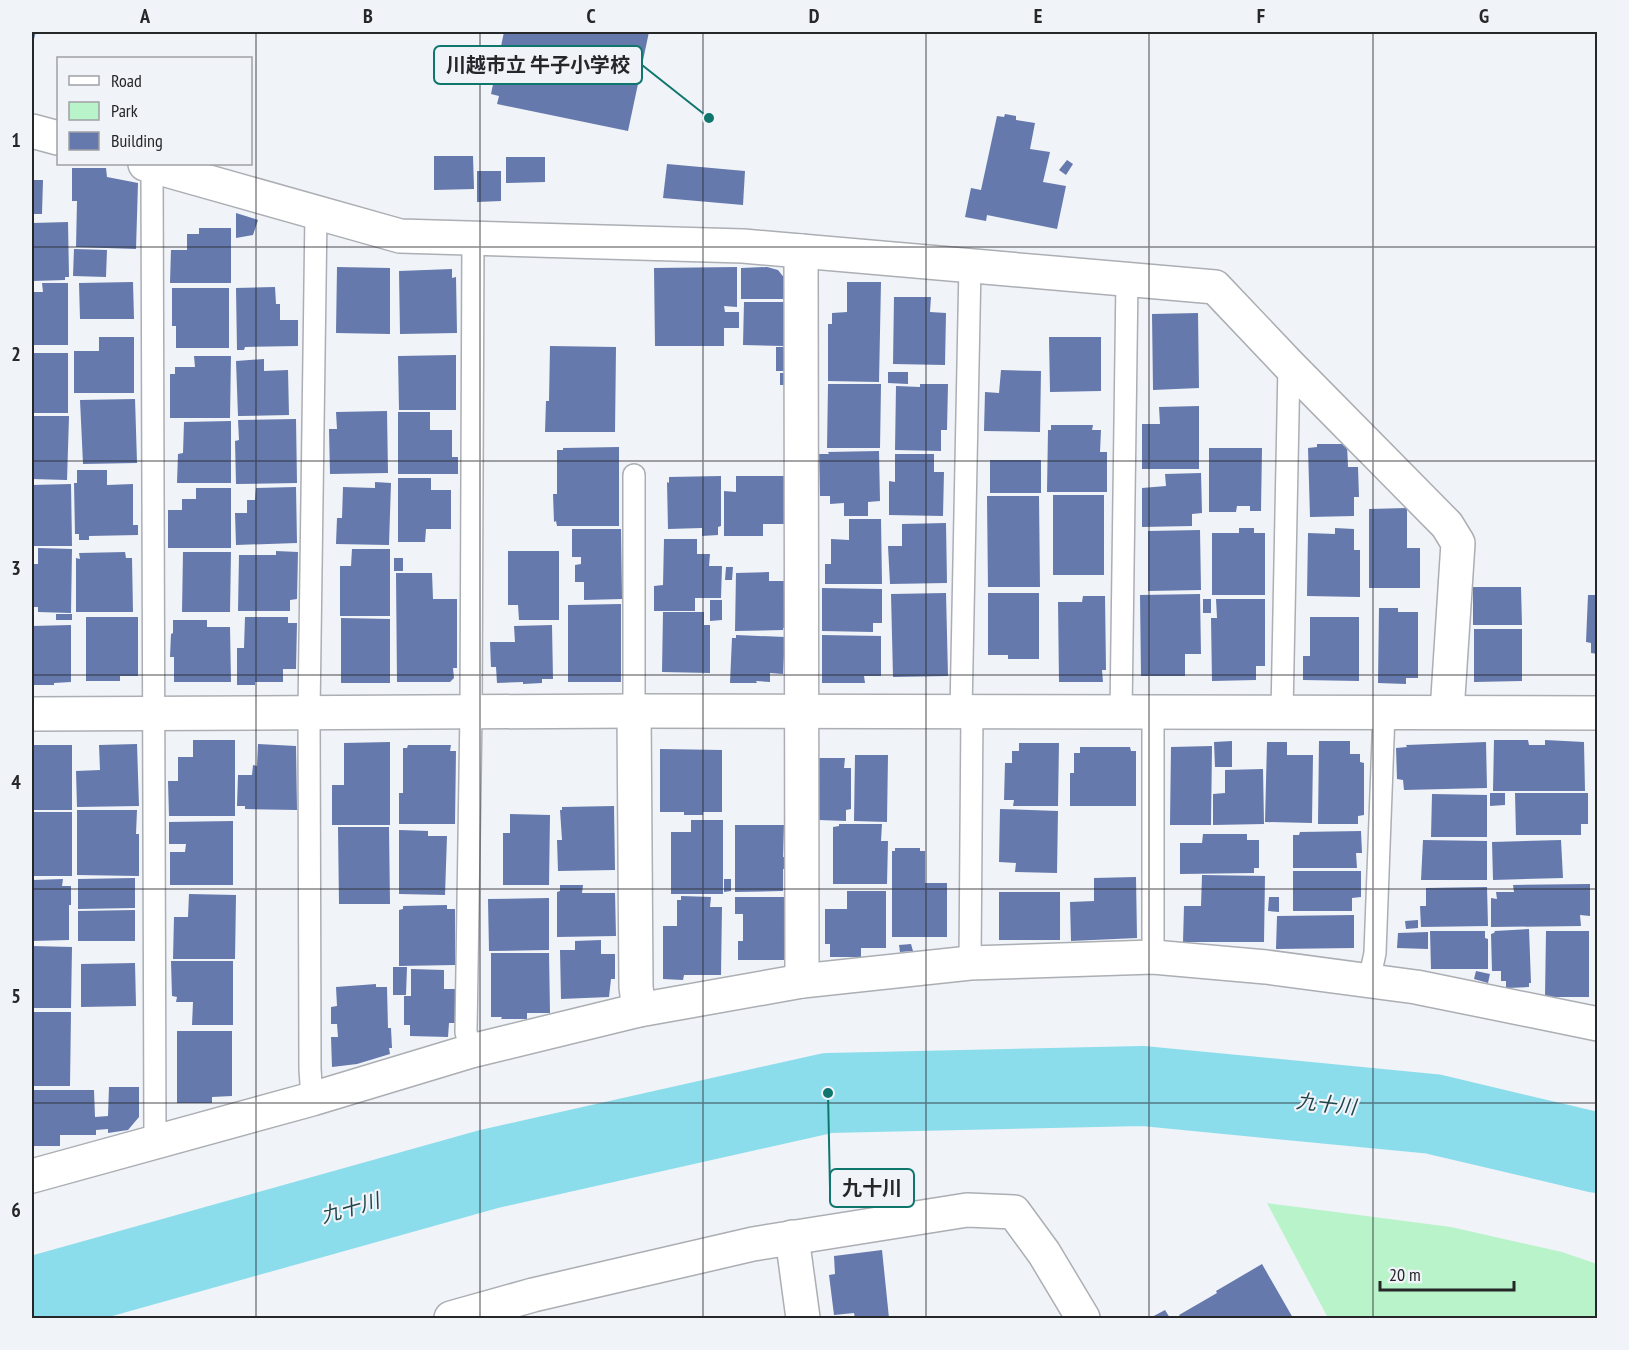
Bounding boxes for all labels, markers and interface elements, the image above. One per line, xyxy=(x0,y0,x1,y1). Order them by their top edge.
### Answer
text: A xyxy=(139,3,151,29)
text: B xyxy=(363,3,373,29)
text: C xyxy=(586,3,596,29)
text: D xyxy=(809,3,820,29)
text: E xyxy=(1034,3,1042,29)
text: F xyxy=(1257,3,1265,29)
text: G xyxy=(1479,3,1489,29)
callout: 川越市立 牛子小学校 xyxy=(434,46,642,84)
text: 川越市立 牛子小学校 xyxy=(446,52,630,78)
legend xyxy=(57,57,252,165)
text: Road xyxy=(111,69,142,92)
text: Park xyxy=(111,99,138,122)
text: 1 xyxy=(11,127,21,153)
text: Building xyxy=(111,129,163,152)
text: 2 xyxy=(11,341,21,367)
text: 3 xyxy=(11,555,21,581)
text: 4 xyxy=(11,769,21,795)
text: 5 xyxy=(11,983,21,1009)
water label: 九十川 xyxy=(1295,1088,1359,1120)
callout: 九十川 xyxy=(830,1169,914,1207)
text: 九十川 xyxy=(842,1175,902,1201)
water label: 九十川 xyxy=(318,1187,384,1229)
text: 6 xyxy=(11,1197,21,1223)
scale bar xyxy=(1380,1254,1514,1292)
text: 20 m xyxy=(1389,1263,1421,1286)

